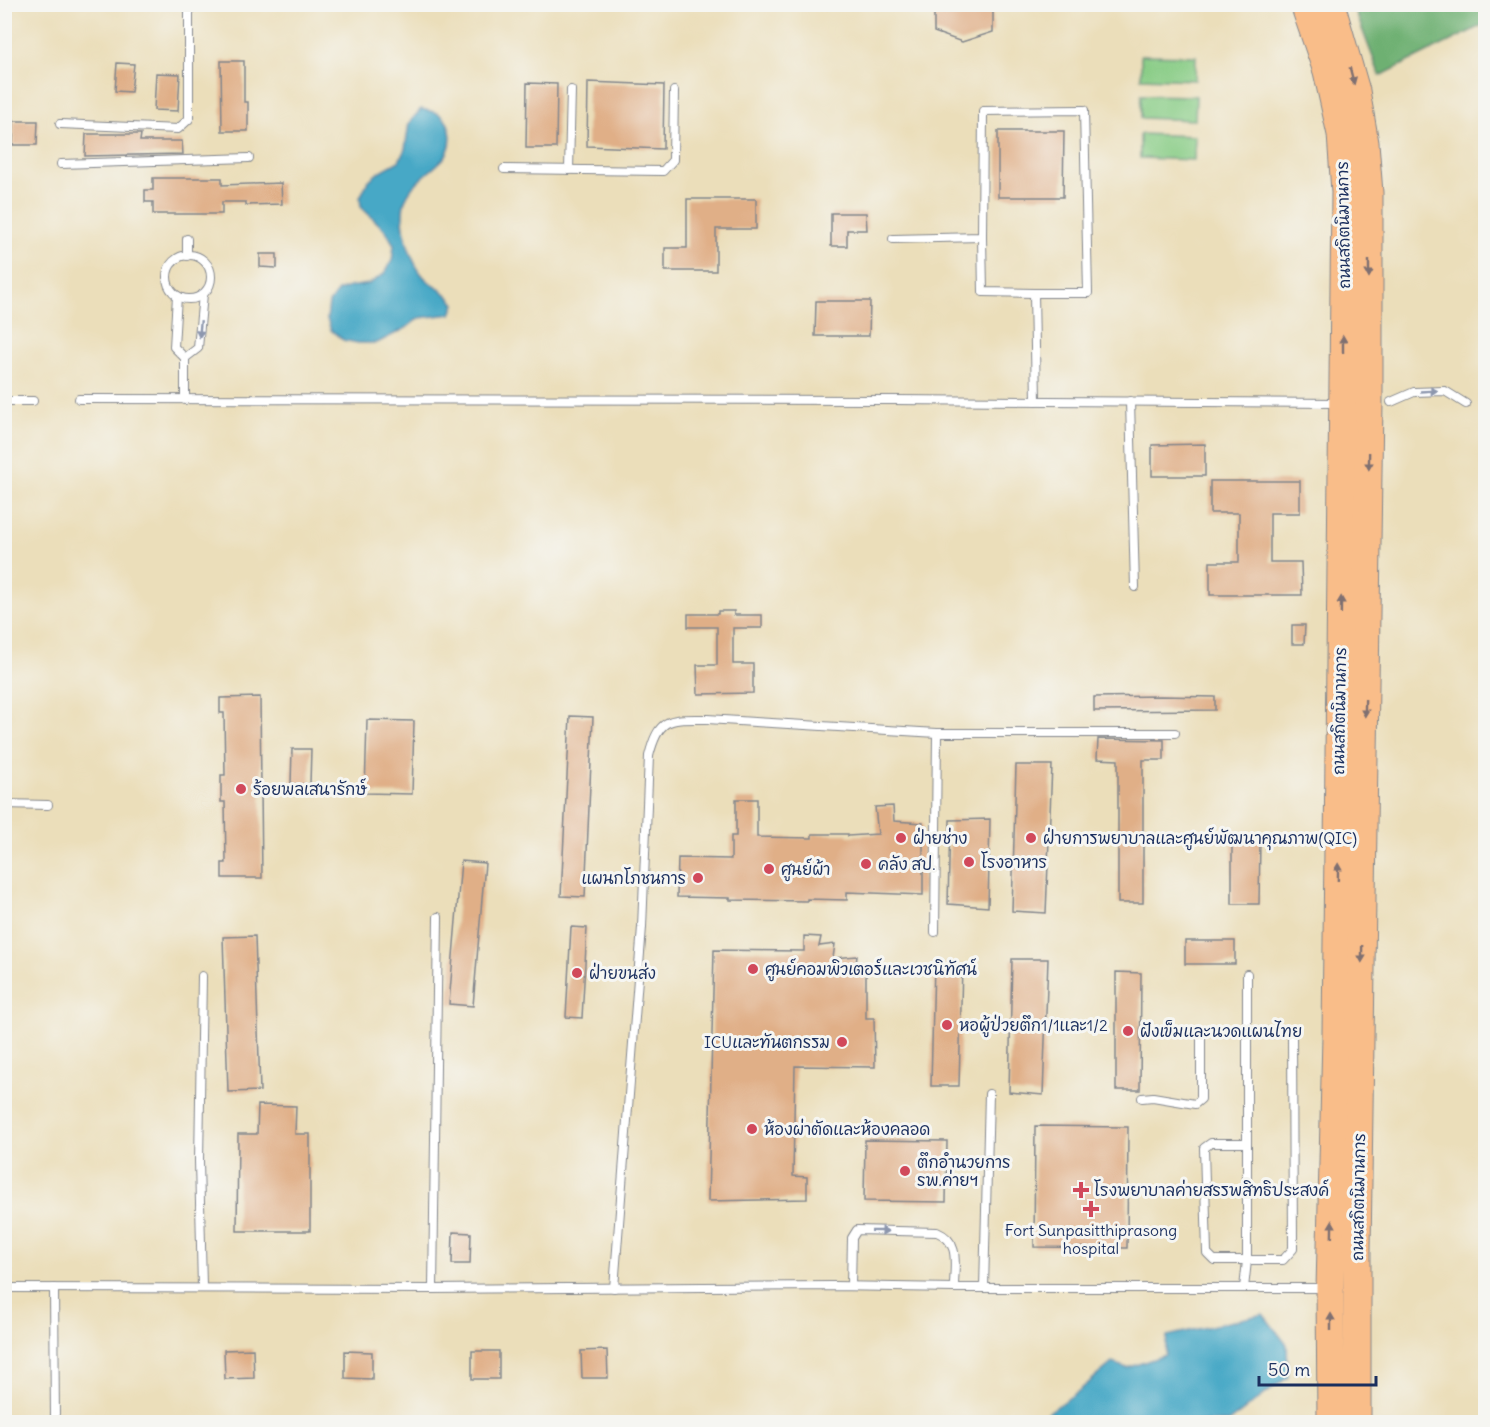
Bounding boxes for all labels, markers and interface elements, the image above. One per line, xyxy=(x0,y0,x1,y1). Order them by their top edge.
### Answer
one-way arrow xyxy=(1348,67,1357,85)
street label: ถนนสถิตนิมานการ xyxy=(1332,161,1354,289)
one-way arrow xyxy=(1364,260,1374,279)
one-way arrow xyxy=(195,320,205,339)
one-way arrow xyxy=(1338,335,1348,354)
one-way arrow xyxy=(1420,387,1439,396)
one-way arrow xyxy=(1364,451,1373,470)
one-way arrow xyxy=(1336,595,1346,614)
street label: ถนนสถิตนิมานการ xyxy=(1328,647,1350,775)
one-way arrow xyxy=(1361,698,1370,717)
place label: ร้อยพลเสนารักษ์ xyxy=(253,778,368,799)
marker: ร้อยพลเสนารักษ์ xyxy=(234,782,248,796)
place label: ฝ่ายช่าง xyxy=(913,827,967,848)
place label: ฝ่ายการพยาบาลและศูนย์พัฒนาคุณภาพ(QIC) xyxy=(1043,827,1357,851)
marker: ฝ่ายช่าง xyxy=(894,831,908,845)
marker: ฝ่ายการพยาบาลและศูนย์พัฒนาคุณภาพ(QIC) xyxy=(1024,831,1038,845)
place label: โรงอาหาร xyxy=(981,851,1047,872)
place label: คลัง สป. xyxy=(878,854,936,874)
marker: โรงอาหาร xyxy=(962,855,976,869)
marker: คลัง สป. xyxy=(859,857,873,871)
place label: ศูนย์ผ้า xyxy=(781,858,830,882)
marker: ศูนย์ผ้า xyxy=(762,862,776,876)
one-way arrow xyxy=(1333,863,1342,882)
place label: แผนกโภชนการ xyxy=(581,867,686,888)
marker: แผนกโภชนการ xyxy=(691,871,705,885)
one-way arrow xyxy=(1357,944,1367,963)
place label: ศูนย์คอมพิวเตอร์และเวชนิทัศน์ xyxy=(765,958,977,982)
place label: ฝ่ายขนส่ง xyxy=(589,962,656,983)
marker: ศูนย์คอมพิวเตอร์และเวชนิทัศน์ xyxy=(746,962,760,976)
marker: ฝ่ายขนส่ง xyxy=(570,966,584,980)
place label: หอผู้ป่วยตึก1/1และ1/2 xyxy=(959,1014,1108,1038)
marker: หอผู้ป่วยตึก1/1และ1/2 xyxy=(940,1018,954,1032)
place label: ฝังเข็มและนวดแผนไทย xyxy=(1140,1020,1302,1041)
marker: ฝังเข็มและนวดแผนไทย xyxy=(1121,1024,1135,1038)
place label: ICUและทันตกรรม xyxy=(704,1032,830,1052)
marker: ICUและทันตกรรม xyxy=(835,1035,849,1049)
place label: ห้องผ่าตัดและห้องคลอด xyxy=(764,1118,930,1139)
marker: ห้องผ่าตัดและห้องคลอด xyxy=(745,1122,759,1136)
street label: ถนนสถิตนิมานการ xyxy=(1347,1133,1369,1261)
place label: ตึกอำนวยการ รพ.ค่ายฯ xyxy=(917,1152,1011,1190)
marker: ตึกอำนวยการ รพ.ค่ายฯ xyxy=(898,1164,912,1178)
place label: โรงพยาบาลค่ายสรรพสิทธิประสงค์ xyxy=(1094,1179,1329,1200)
marker: โรงพยาบาลค่ายสรรพสิทธิประสงค์ xyxy=(1072,1181,1090,1199)
marker: Fort Sunpasitthiprasong hospital xyxy=(1082,1200,1100,1218)
place label: Fort Sunpasitthiprasong hospital xyxy=(1005,1220,1177,1258)
one-way arrow xyxy=(1327,1220,1336,1239)
one-way arrow xyxy=(870,1226,889,1236)
one-way arrow xyxy=(1326,1313,1336,1332)
scale bar xyxy=(1259,1349,1376,1387)
text: 50 m xyxy=(1268,1358,1310,1381)

